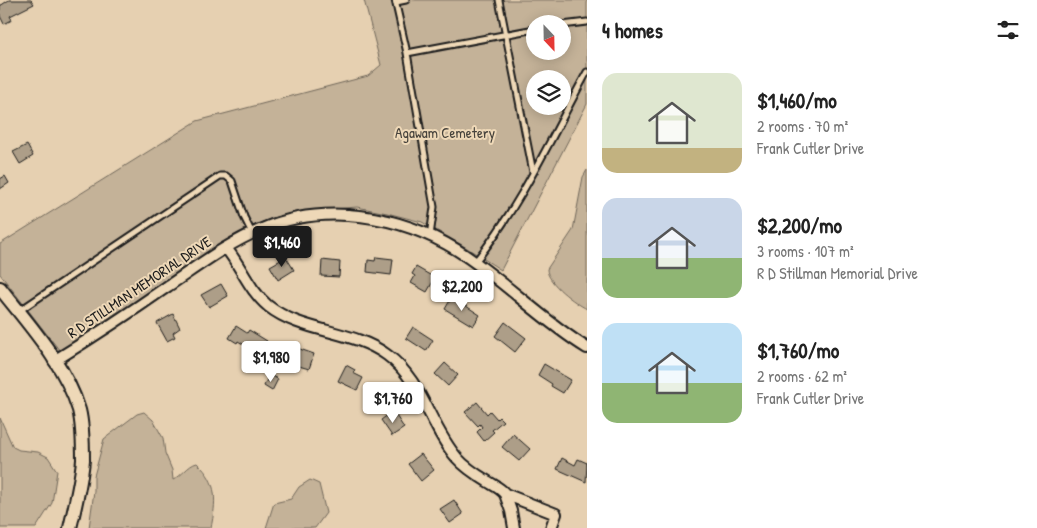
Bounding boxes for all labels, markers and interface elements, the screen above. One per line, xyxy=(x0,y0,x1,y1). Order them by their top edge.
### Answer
north arrow xyxy=(526,15,571,60)
map controls xyxy=(526,15,571,115)
text: 4 homes xyxy=(602,16,663,45)
icon: filters xyxy=(994,16,1022,44)
button: layers xyxy=(526,70,571,115)
text: $1,460/mo xyxy=(757,86,837,115)
icon: home xyxy=(642,93,702,153)
text: 2 rooms · 70 m² xyxy=(757,115,848,137)
park label: Agawam Cemetery xyxy=(395,122,495,143)
text: Frank Cutler Drive xyxy=(757,137,864,159)
text: $2,200/mo xyxy=(757,211,842,240)
icon: home xyxy=(642,218,702,278)
pin: $1,460 xyxy=(241,226,323,268)
street label: R D STILLMAN MEMORIAL DRIVE xyxy=(63,231,215,343)
text: $1,460 xyxy=(264,231,300,253)
text: 3 rooms · 107 m² xyxy=(757,240,854,262)
text: R D Stillman Memorial Drive xyxy=(757,262,918,284)
pin: $2,200 xyxy=(421,270,503,312)
text: $2,200 xyxy=(442,275,482,297)
text: $1,760/mo xyxy=(757,336,839,365)
pin: $1,980 xyxy=(230,340,312,383)
icon: home xyxy=(642,343,702,403)
text: $1,980 xyxy=(252,346,290,368)
text: 2 rooms · 62 m² xyxy=(757,365,847,387)
pin: $1,760 xyxy=(352,382,434,424)
text: $1,760 xyxy=(374,387,412,409)
text: Frank Cutler Drive xyxy=(757,387,864,409)

